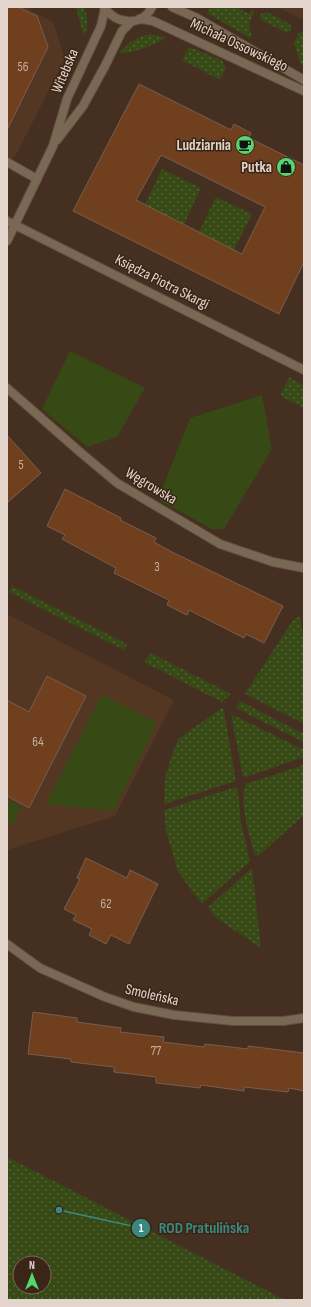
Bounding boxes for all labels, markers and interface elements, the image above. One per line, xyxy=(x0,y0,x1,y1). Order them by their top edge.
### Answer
street label: Michała Ossowskiego xyxy=(187,14,291,76)
street label: Witebska xyxy=(47,46,83,96)
house number: 56 xyxy=(18,59,29,75)
cafe icon: Ludziarnia xyxy=(234,134,256,156)
place label: Ludziarnia xyxy=(177,136,231,155)
shop icon: Putka xyxy=(275,156,297,178)
place label: Putka xyxy=(241,158,272,177)
street label: Księdza Piotra Skargi xyxy=(112,250,213,314)
house number: 5 xyxy=(18,457,24,473)
street label: Węgrowska xyxy=(122,463,181,509)
house number: 3 xyxy=(154,559,160,575)
house number: 64 xyxy=(32,734,44,750)
house number: 62 xyxy=(100,896,112,912)
street label: Smoleńska xyxy=(123,980,181,1010)
house number: 77 xyxy=(151,1043,162,1059)
callout: ROD Pratulińska xyxy=(131,1214,258,1242)
text: ROD Pratulińska xyxy=(159,1219,249,1238)
text: 1 xyxy=(139,1221,144,1236)
north arrow xyxy=(12,1255,52,1295)
text: N xyxy=(29,1259,35,1272)

